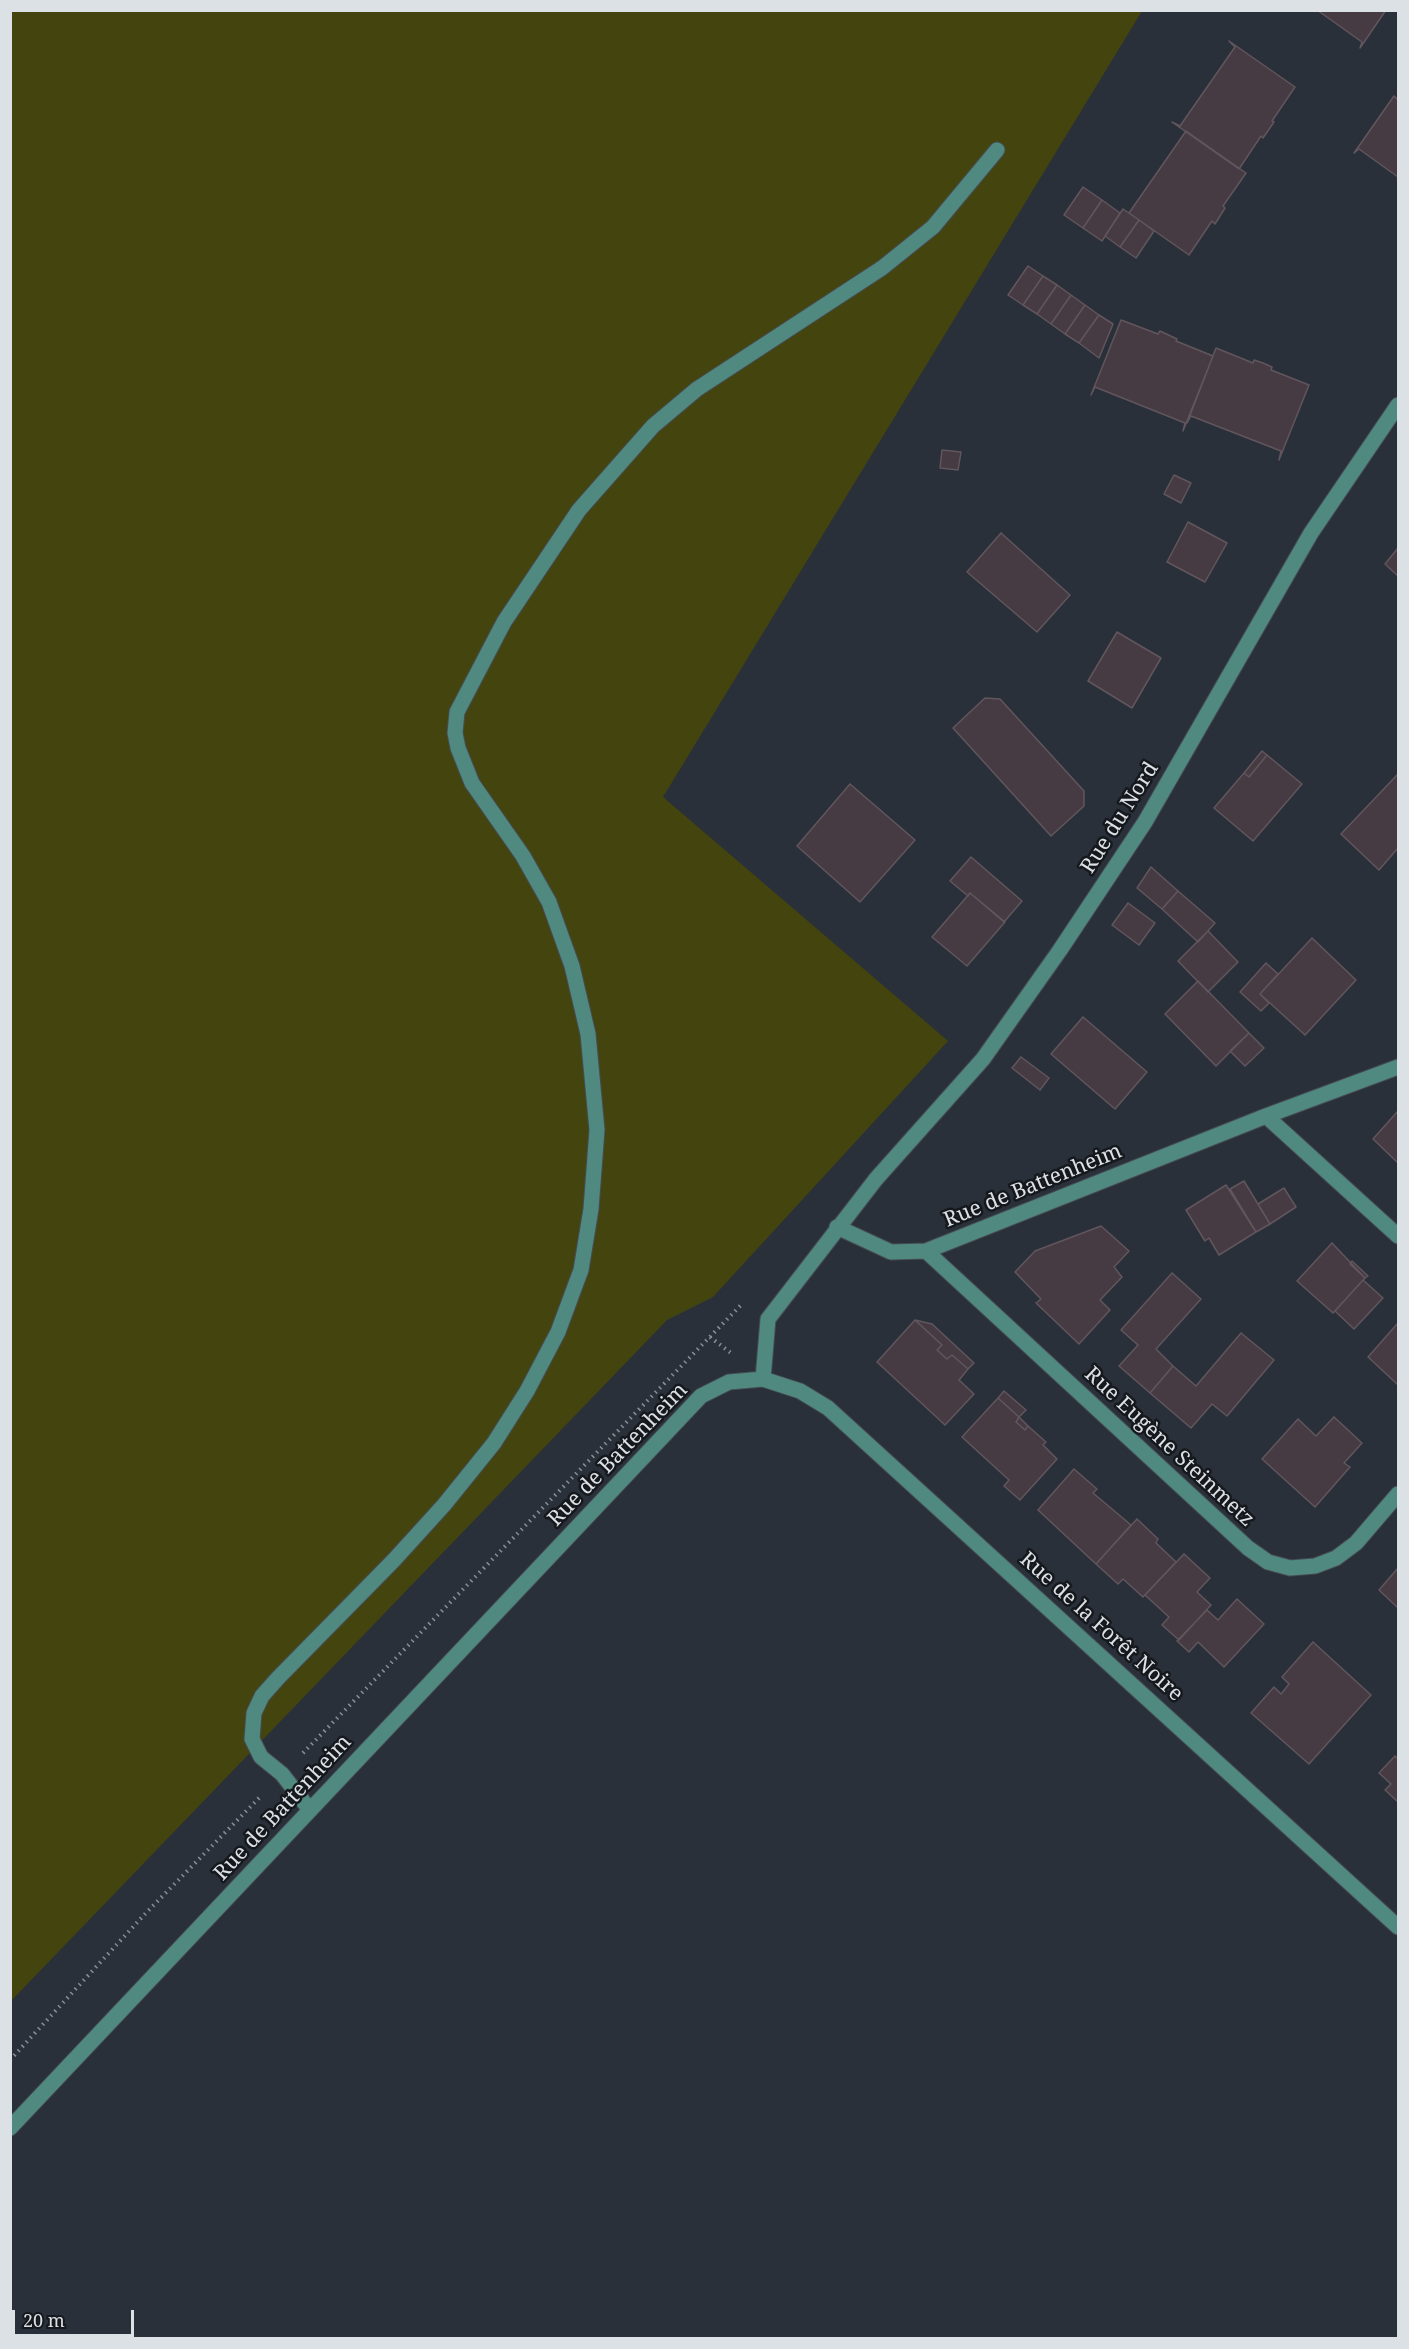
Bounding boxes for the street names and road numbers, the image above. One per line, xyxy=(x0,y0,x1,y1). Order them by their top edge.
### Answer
street label: Rue du Nord xyxy=(1076,758,1164,878)
street label: Rue de Battenheim xyxy=(940,1139,1126,1233)
street label: Rue Eugène Steinmetz xyxy=(1079,1362,1259,1532)
street label: Rue de Battenheim xyxy=(543,1378,693,1532)
street label: Rue de la Forêt Noire xyxy=(1014,1547,1188,1707)
street label: Rue de Battenheim xyxy=(209,1730,357,1886)

